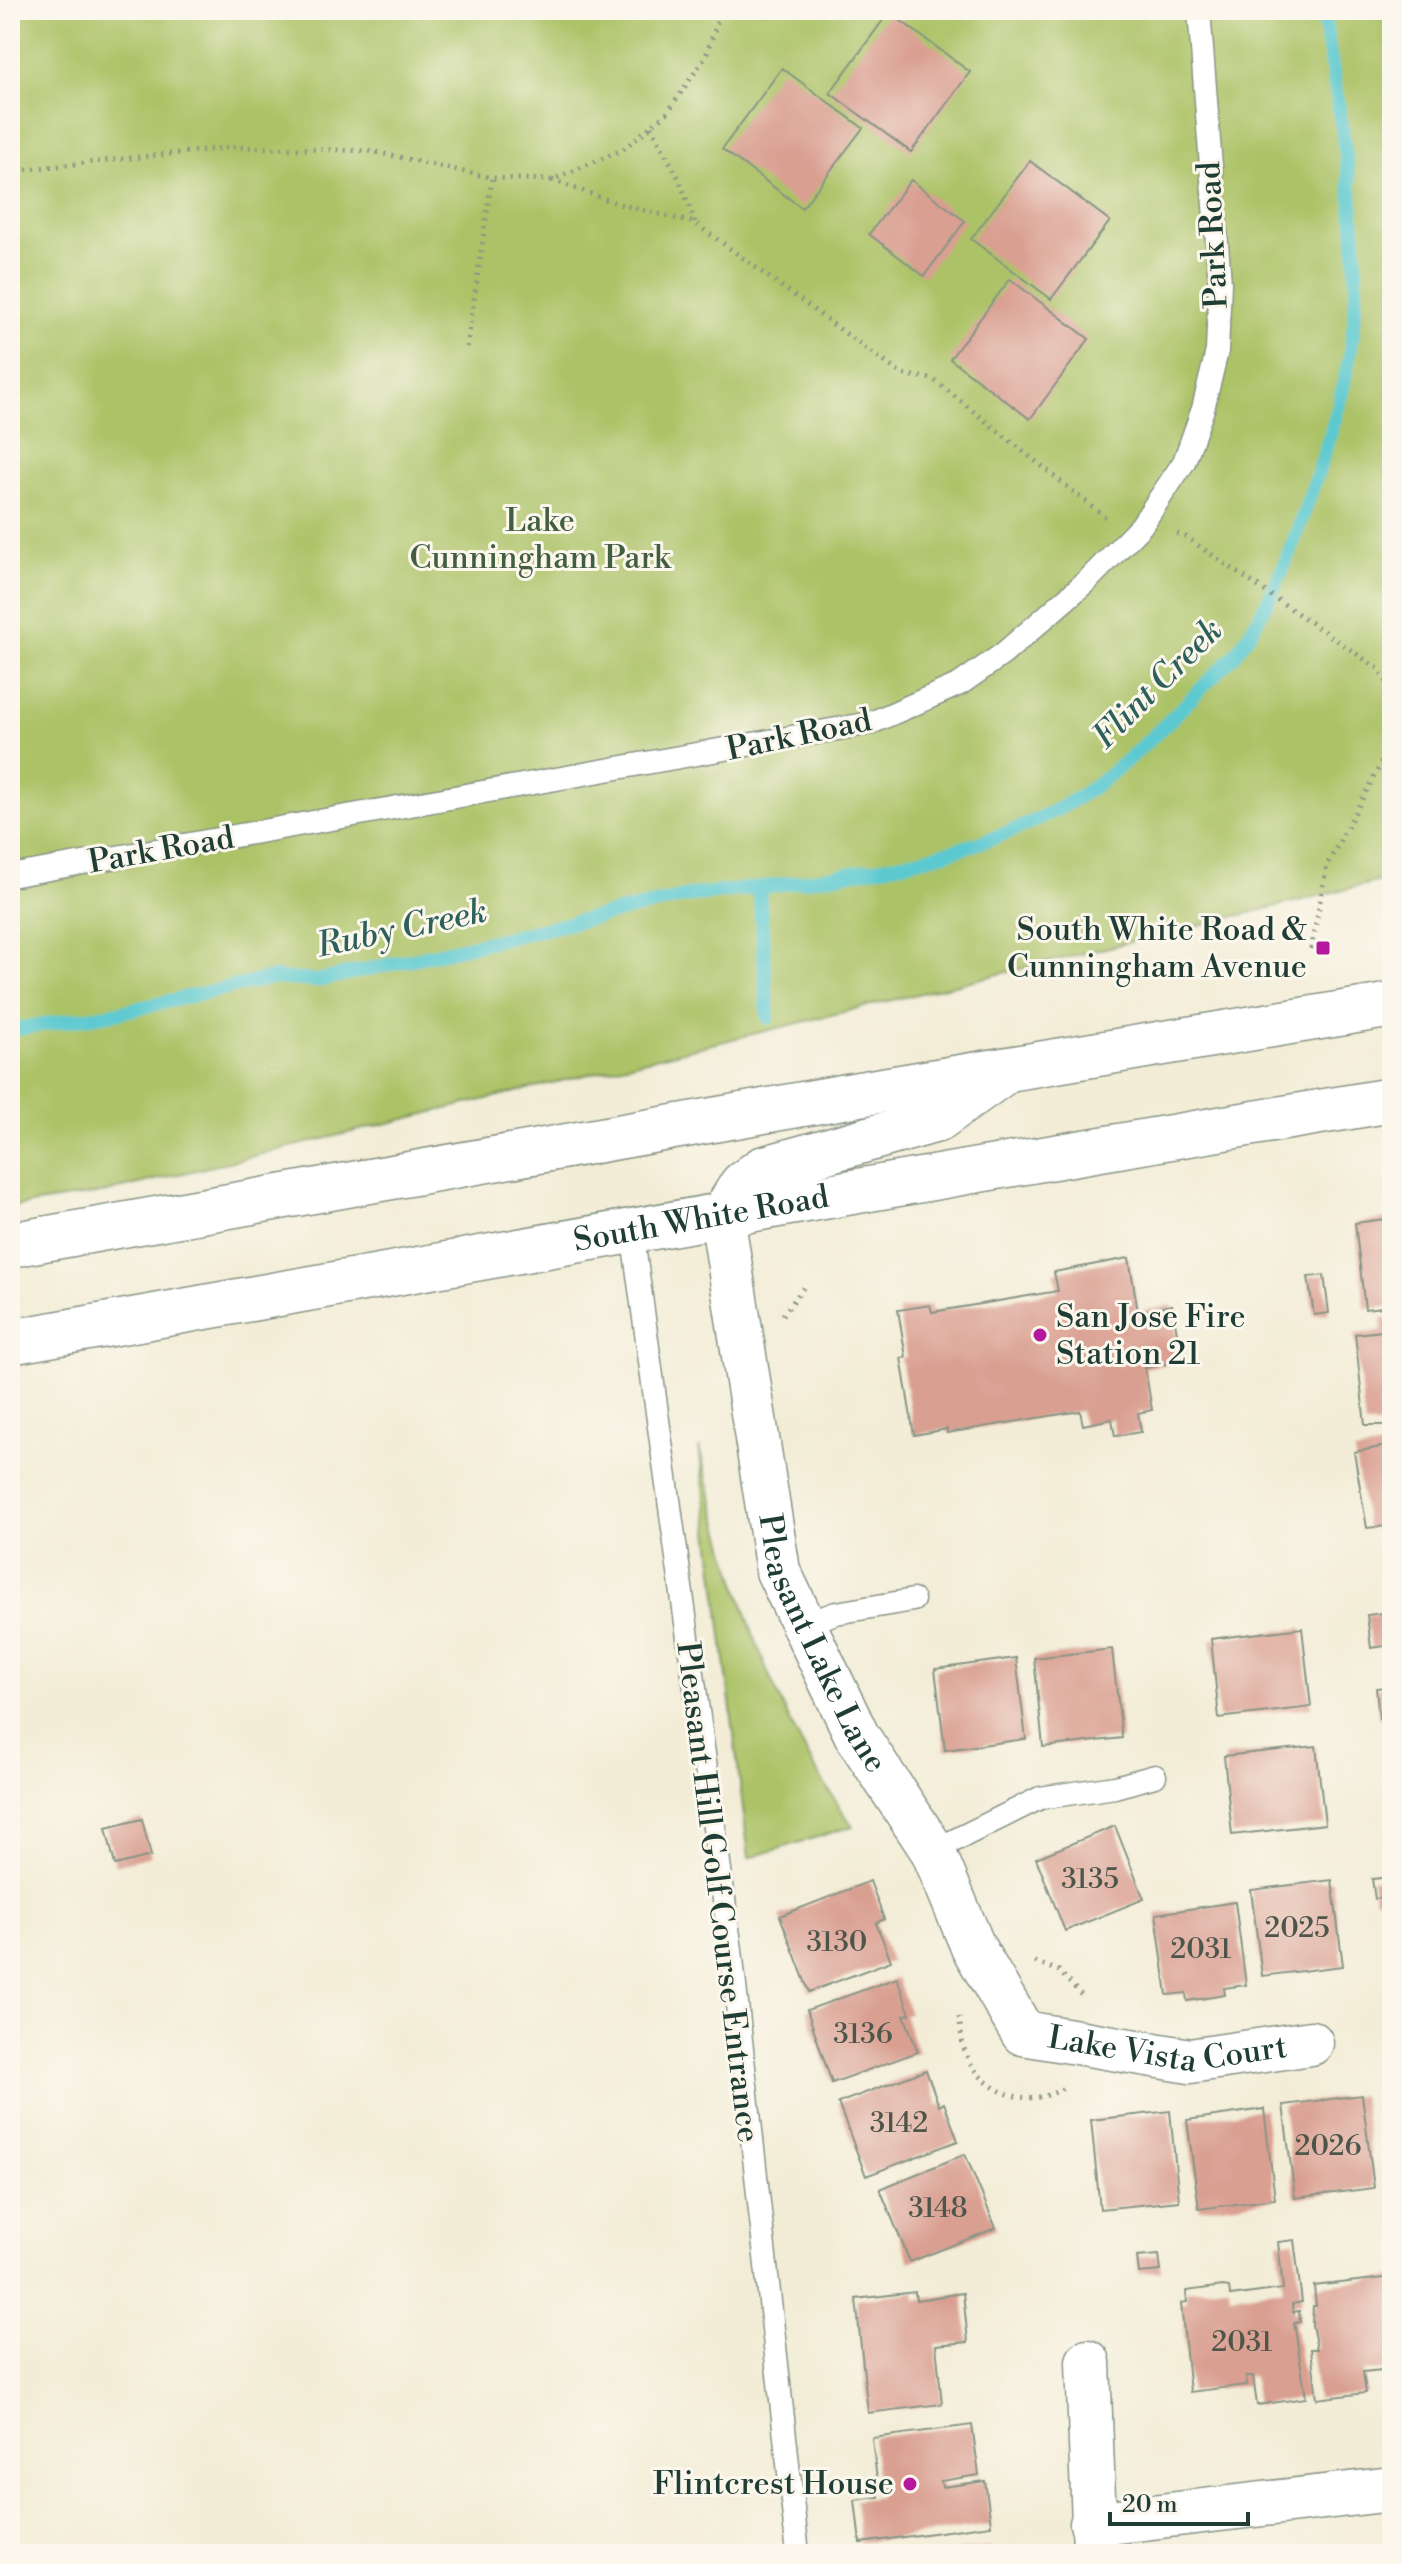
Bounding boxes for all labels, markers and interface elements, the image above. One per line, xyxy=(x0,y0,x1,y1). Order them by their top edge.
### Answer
street label: Park Road xyxy=(1189,160,1237,310)
park label: Lake Cunningham Park xyxy=(409,501,673,578)
water label: Flint Creek xyxy=(1084,610,1232,758)
street label: Park Road xyxy=(723,700,875,770)
street label: Park Road xyxy=(85,818,237,882)
water label: Ruby Creek xyxy=(312,890,491,968)
place label: South White Road & Cunningham Avenue xyxy=(1007,910,1307,987)
marker: South White Road & Cunningham Avenue xyxy=(1314,939,1332,957)
street label: South White Road xyxy=(570,1177,832,1261)
place label: San Jose Fire Station 21 xyxy=(1056,1297,1246,1374)
marker: San Jose Fire Station 21 xyxy=(1031,1326,1049,1344)
street label: Pleasant Lake Lane xyxy=(749,1511,896,1780)
street label: Pleasant Hill Golf Course Entrance xyxy=(667,1639,769,2145)
house number: 3135 xyxy=(1061,1862,1119,1897)
house number: 2025 xyxy=(1264,1911,1330,1946)
house number: 3130 xyxy=(807,1925,867,1960)
house number: 2031 xyxy=(1170,1932,1232,1967)
house number: 3136 xyxy=(833,2017,893,2052)
street label: Lake Vista Court xyxy=(1045,2018,1290,2082)
house number: 3142 xyxy=(870,2106,928,2141)
house number: 2026 xyxy=(1294,2129,1362,2164)
house number: 3148 xyxy=(908,2191,968,2226)
house number: 2031 xyxy=(1211,2325,1273,2360)
place label: Flintcrest House xyxy=(653,2464,894,2504)
marker: Flintcrest House xyxy=(901,2475,919,2493)
scale bar xyxy=(1110,2476,1248,2526)
text: 20 m xyxy=(1122,2490,1178,2520)

